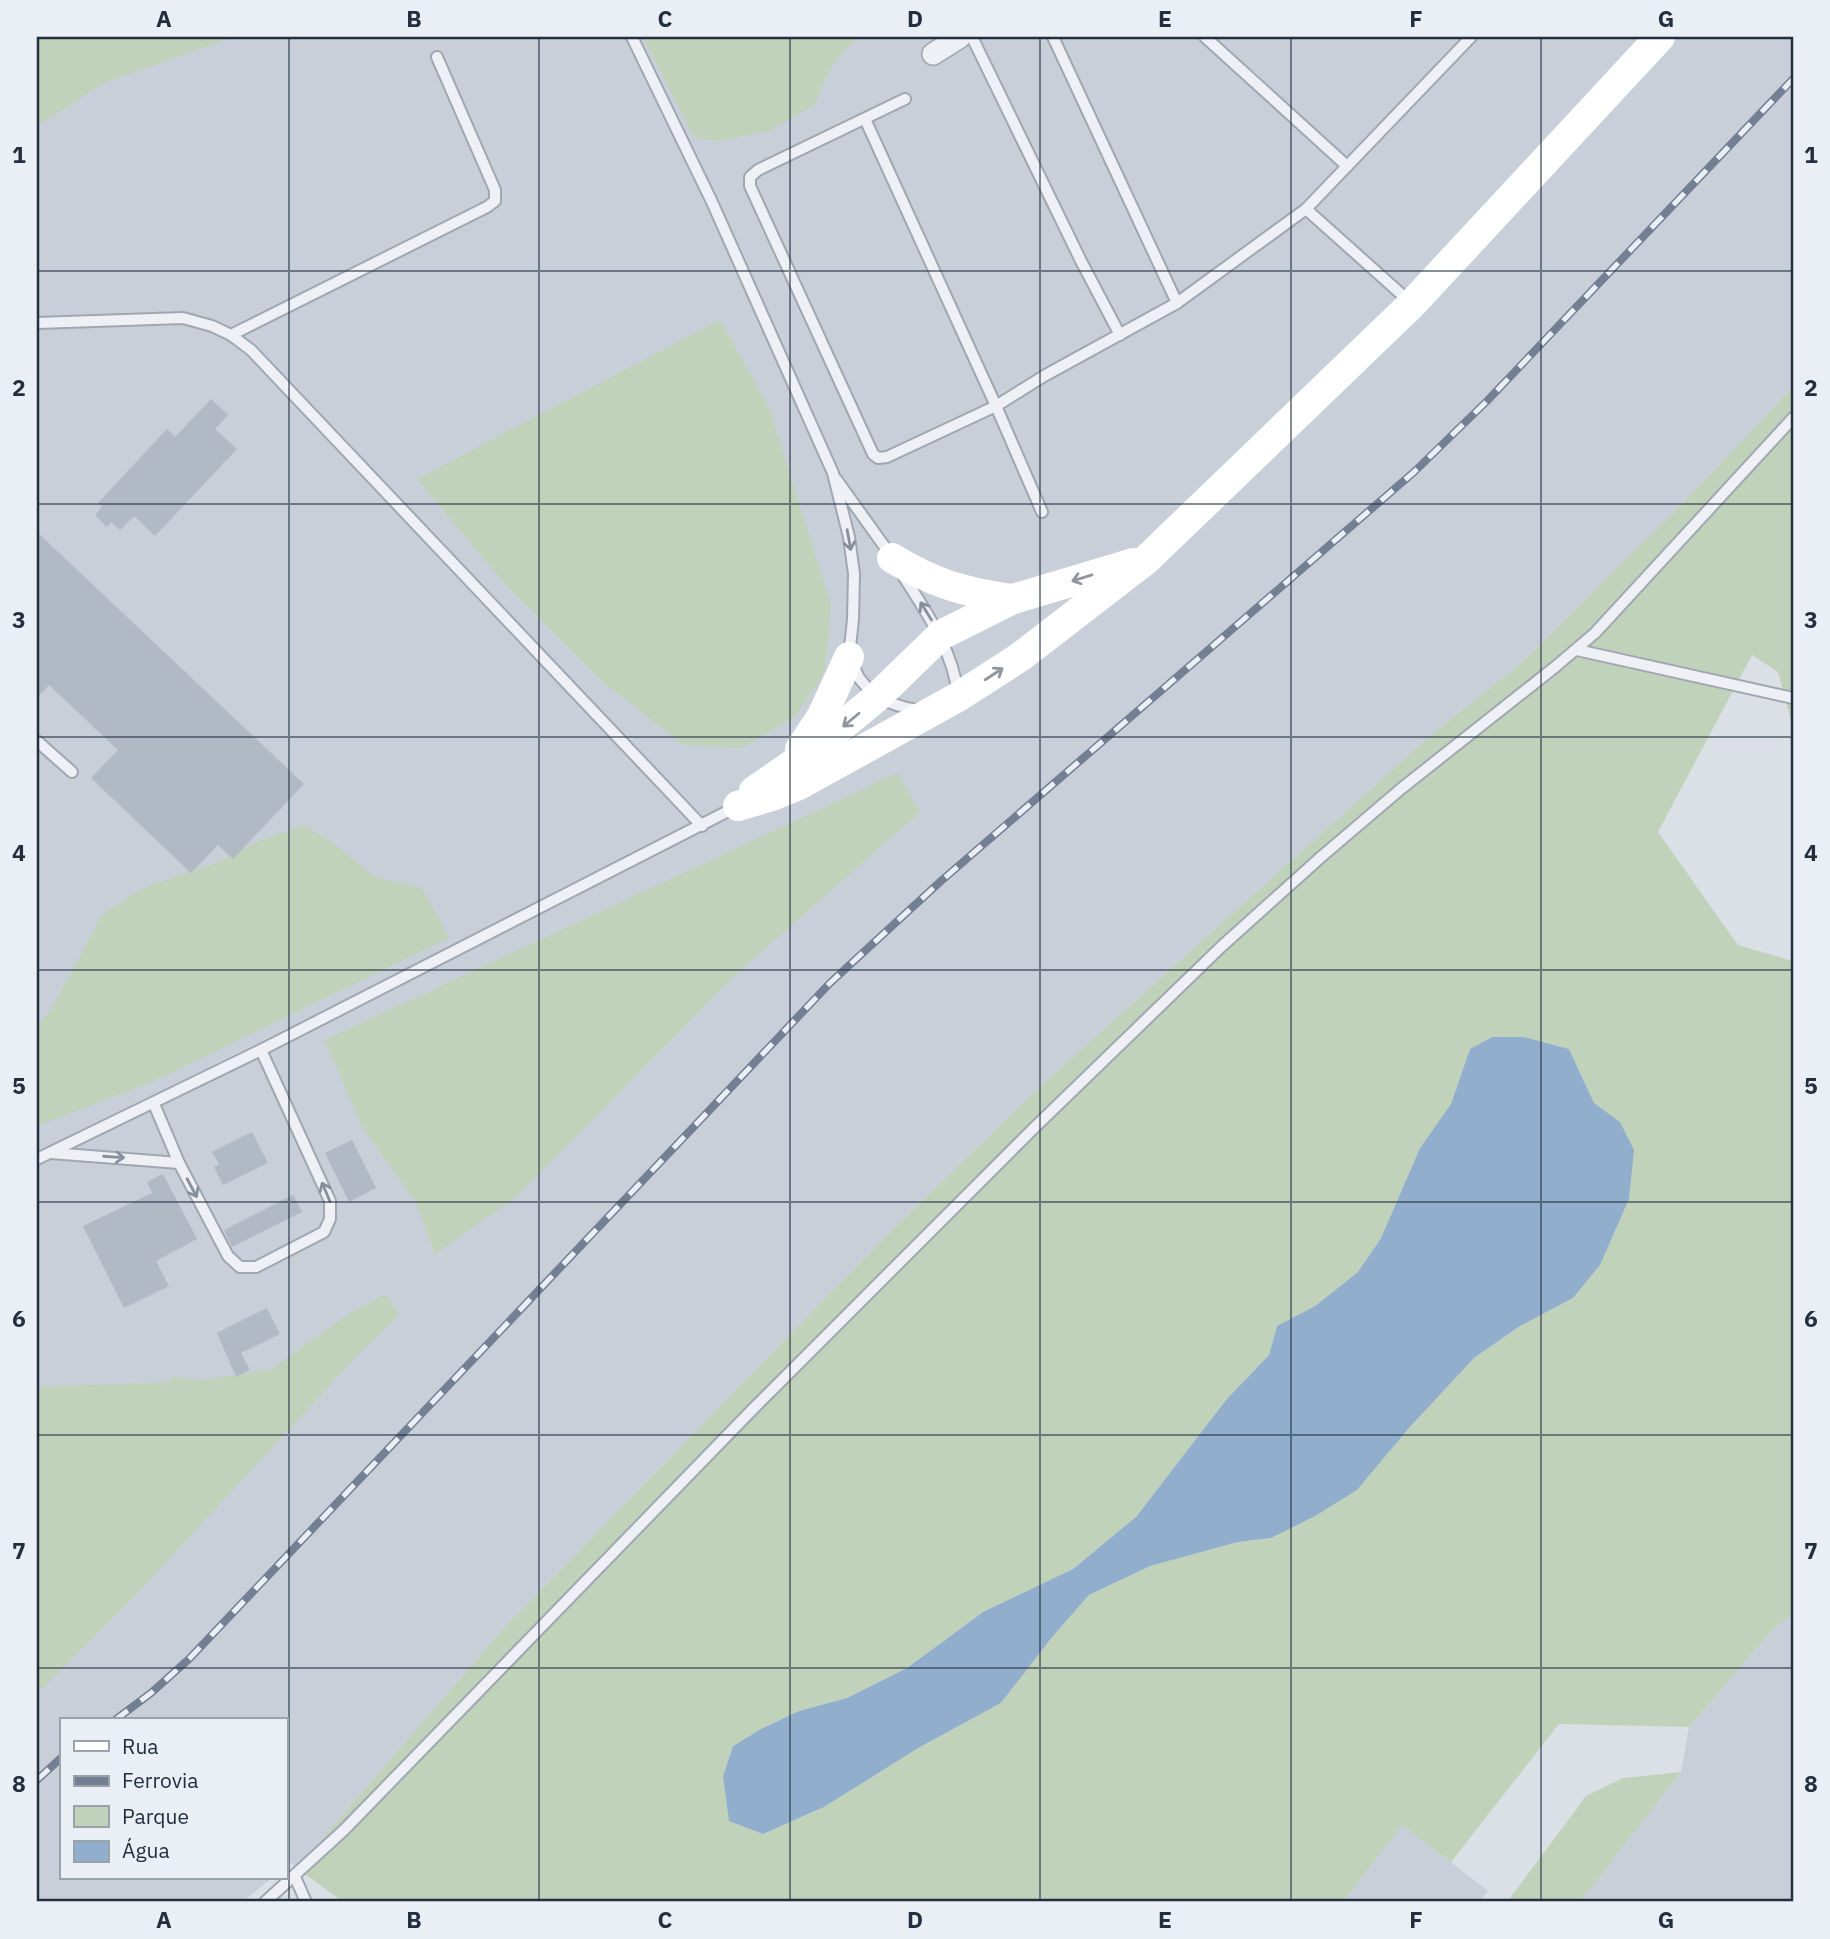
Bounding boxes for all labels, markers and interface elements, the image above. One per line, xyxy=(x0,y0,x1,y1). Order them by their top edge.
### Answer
text: A xyxy=(156,3,172,33)
text: B xyxy=(406,3,422,33)
text: C xyxy=(658,3,673,33)
text: D xyxy=(907,3,923,33)
text: E xyxy=(1158,3,1172,33)
text: F xyxy=(1409,3,1423,33)
text: G xyxy=(1658,3,1674,33)
text: 1 xyxy=(12,139,26,169)
text: 1 xyxy=(1804,139,1818,169)
text: 2 xyxy=(12,372,26,402)
text: 2 xyxy=(1804,372,1818,402)
one-way arrow xyxy=(842,528,856,551)
one-way arrow xyxy=(1071,573,1093,586)
one-way arrow xyxy=(918,602,932,622)
text: 3 xyxy=(12,604,26,634)
text: 3 xyxy=(1804,604,1818,634)
one-way arrow xyxy=(984,667,1003,681)
one-way arrow xyxy=(842,712,860,727)
text: 4 xyxy=(12,837,26,867)
text: 4 xyxy=(1804,837,1818,867)
text: 5 xyxy=(12,1070,26,1100)
text: 5 xyxy=(1804,1070,1818,1100)
one-way arrow xyxy=(102,1151,125,1164)
one-way arrow xyxy=(186,1177,200,1198)
one-way arrow xyxy=(318,1182,331,1203)
text: 6 xyxy=(12,1303,26,1333)
text: 6 xyxy=(1804,1303,1818,1333)
text: 7 xyxy=(12,1535,26,1565)
text: 7 xyxy=(1804,1535,1818,1565)
legend xyxy=(60,1718,287,1880)
text: Rua xyxy=(122,1732,159,1760)
text: Ferrovia xyxy=(122,1766,198,1794)
text: 8 xyxy=(12,1768,26,1798)
text: 8 xyxy=(1804,1768,1818,1798)
text: Parque xyxy=(122,1802,189,1830)
text: Água xyxy=(122,1836,170,1864)
text: A xyxy=(156,1904,172,1934)
text: B xyxy=(406,1904,422,1934)
text: C xyxy=(658,1904,673,1934)
text: D xyxy=(907,1904,923,1934)
text: E xyxy=(1158,1904,1172,1934)
text: F xyxy=(1409,1904,1423,1934)
text: G xyxy=(1658,1904,1674,1934)

